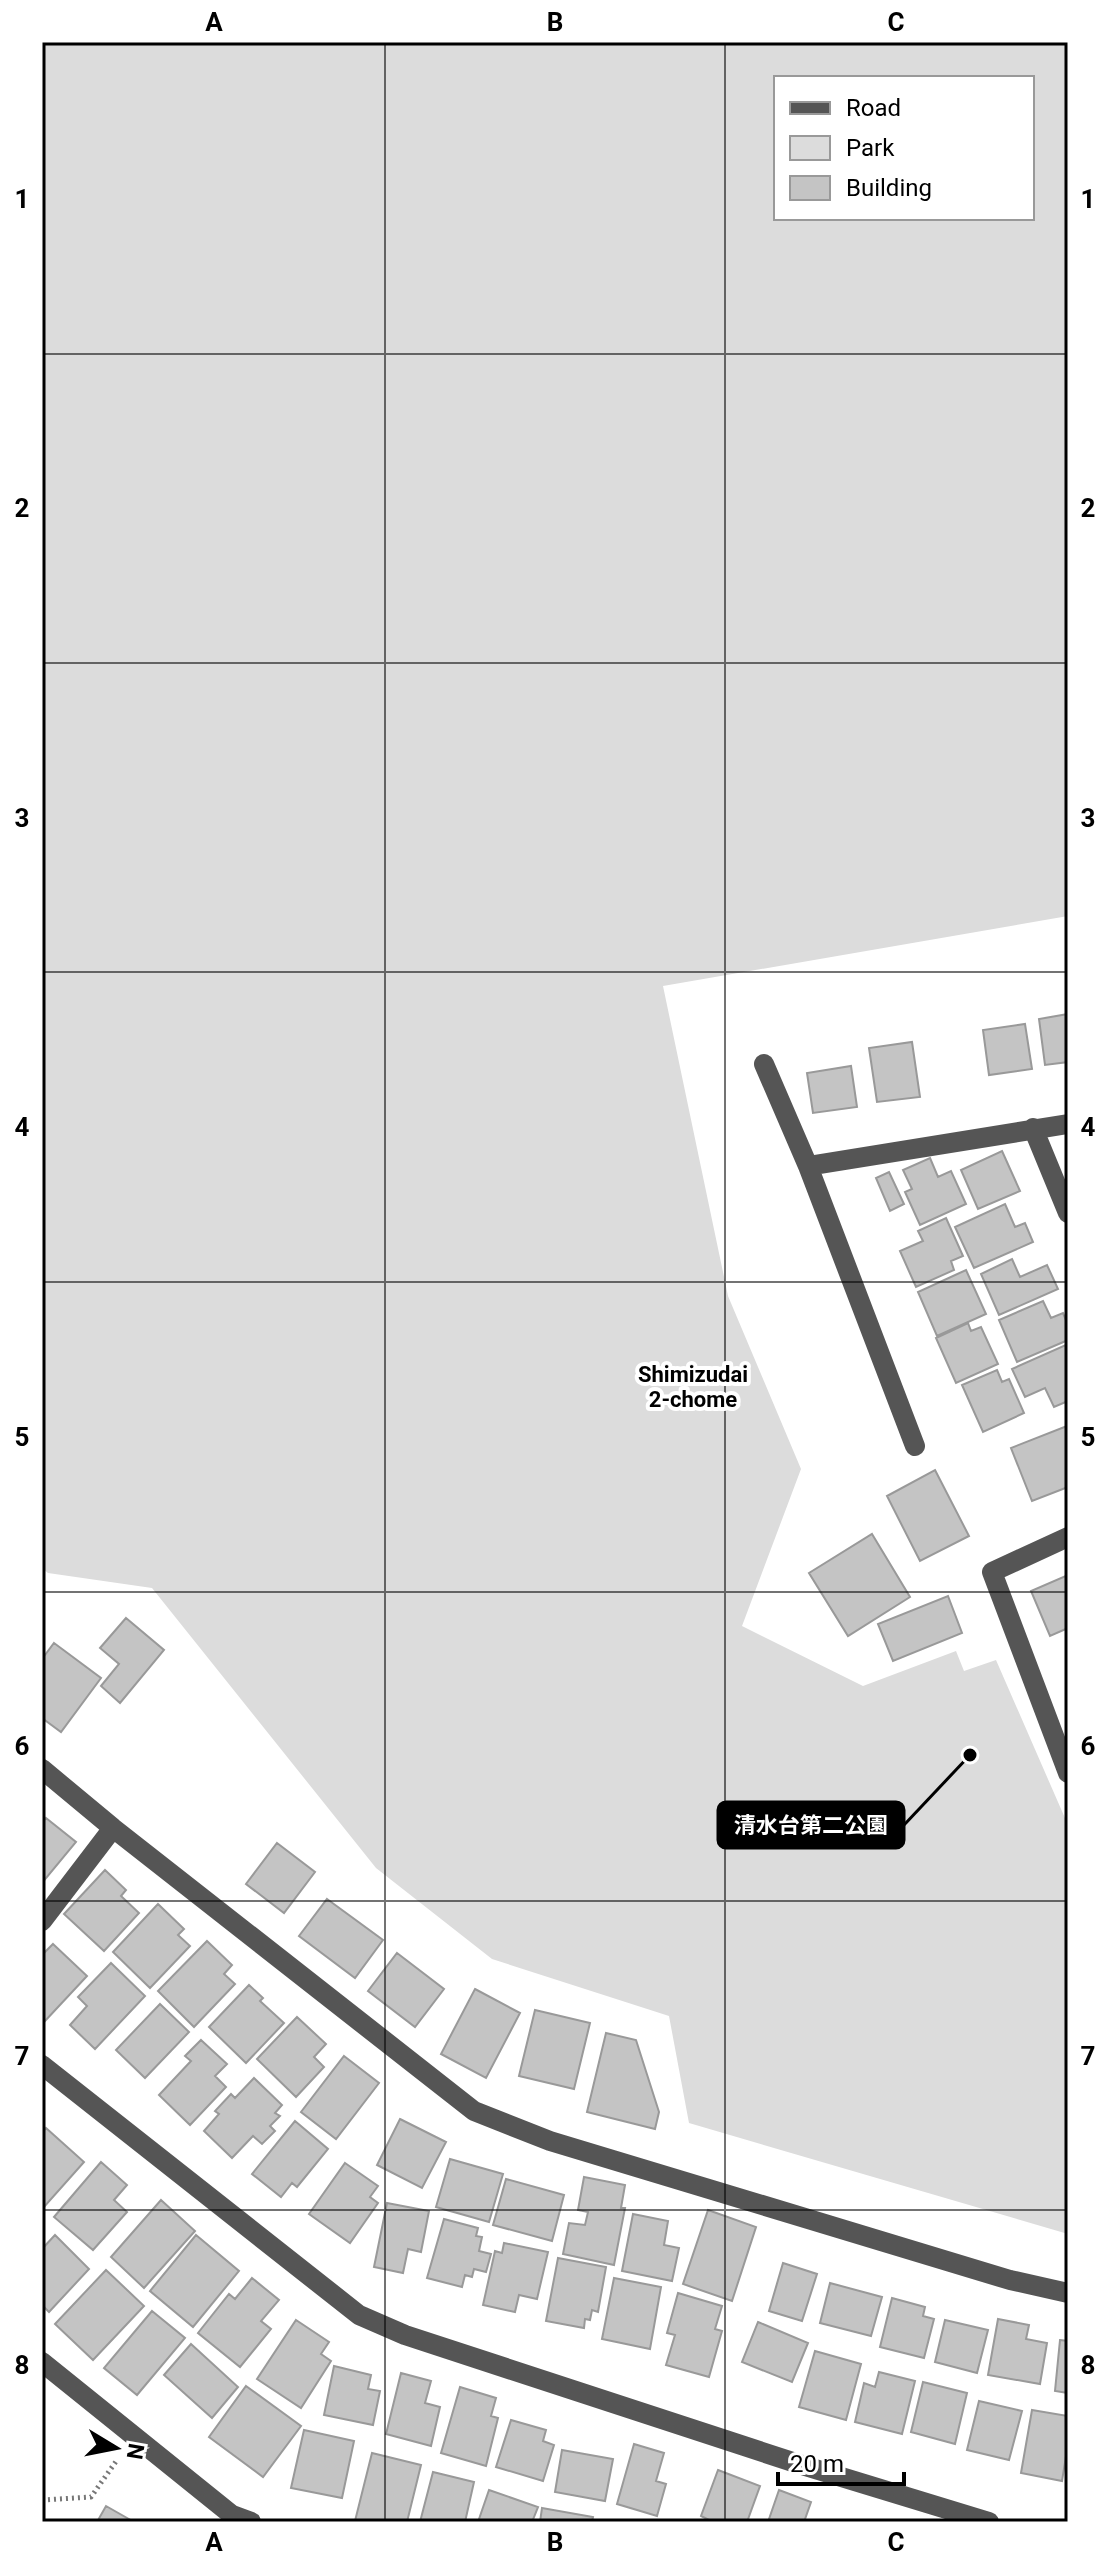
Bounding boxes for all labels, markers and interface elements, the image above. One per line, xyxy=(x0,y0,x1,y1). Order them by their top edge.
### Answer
text: A xyxy=(205,7,223,37)
text: B xyxy=(547,7,563,37)
text: C xyxy=(887,7,905,37)
legend xyxy=(774,76,1034,220)
text: Road xyxy=(846,94,901,122)
text: Park xyxy=(846,134,895,162)
text: Building xyxy=(846,174,932,202)
text: 1 xyxy=(15,184,29,214)
text: 1 xyxy=(1081,184,1095,214)
text: 2 xyxy=(15,493,29,523)
text: 2 xyxy=(1081,493,1095,523)
text: 3 xyxy=(15,803,29,833)
text: 3 xyxy=(1081,803,1095,833)
text: 4 xyxy=(15,1112,30,1142)
text: 4 xyxy=(1081,1112,1096,1142)
district label: Shimizudai 2-chome xyxy=(638,1362,748,1412)
text: 5 xyxy=(15,1422,29,1452)
text: 5 xyxy=(1081,1422,1095,1452)
text: 6 xyxy=(15,1731,30,1761)
text: 6 xyxy=(1081,1731,1096,1761)
callout: 清水台第二公園 xyxy=(718,1802,904,1848)
text: 清水台第二公園 xyxy=(734,1813,888,1838)
text: 7 xyxy=(15,2041,29,2071)
text: 7 xyxy=(1081,2041,1095,2071)
text: 8 xyxy=(15,2350,29,2380)
text: 8 xyxy=(1081,2350,1095,2380)
north arrow xyxy=(76,2408,156,2488)
scale bar xyxy=(778,2436,904,2486)
text: N xyxy=(122,2442,149,2461)
text: 20 m xyxy=(790,2450,844,2478)
text: A xyxy=(205,2527,223,2557)
text: B xyxy=(547,2527,563,2557)
text: C xyxy=(887,2527,905,2557)

